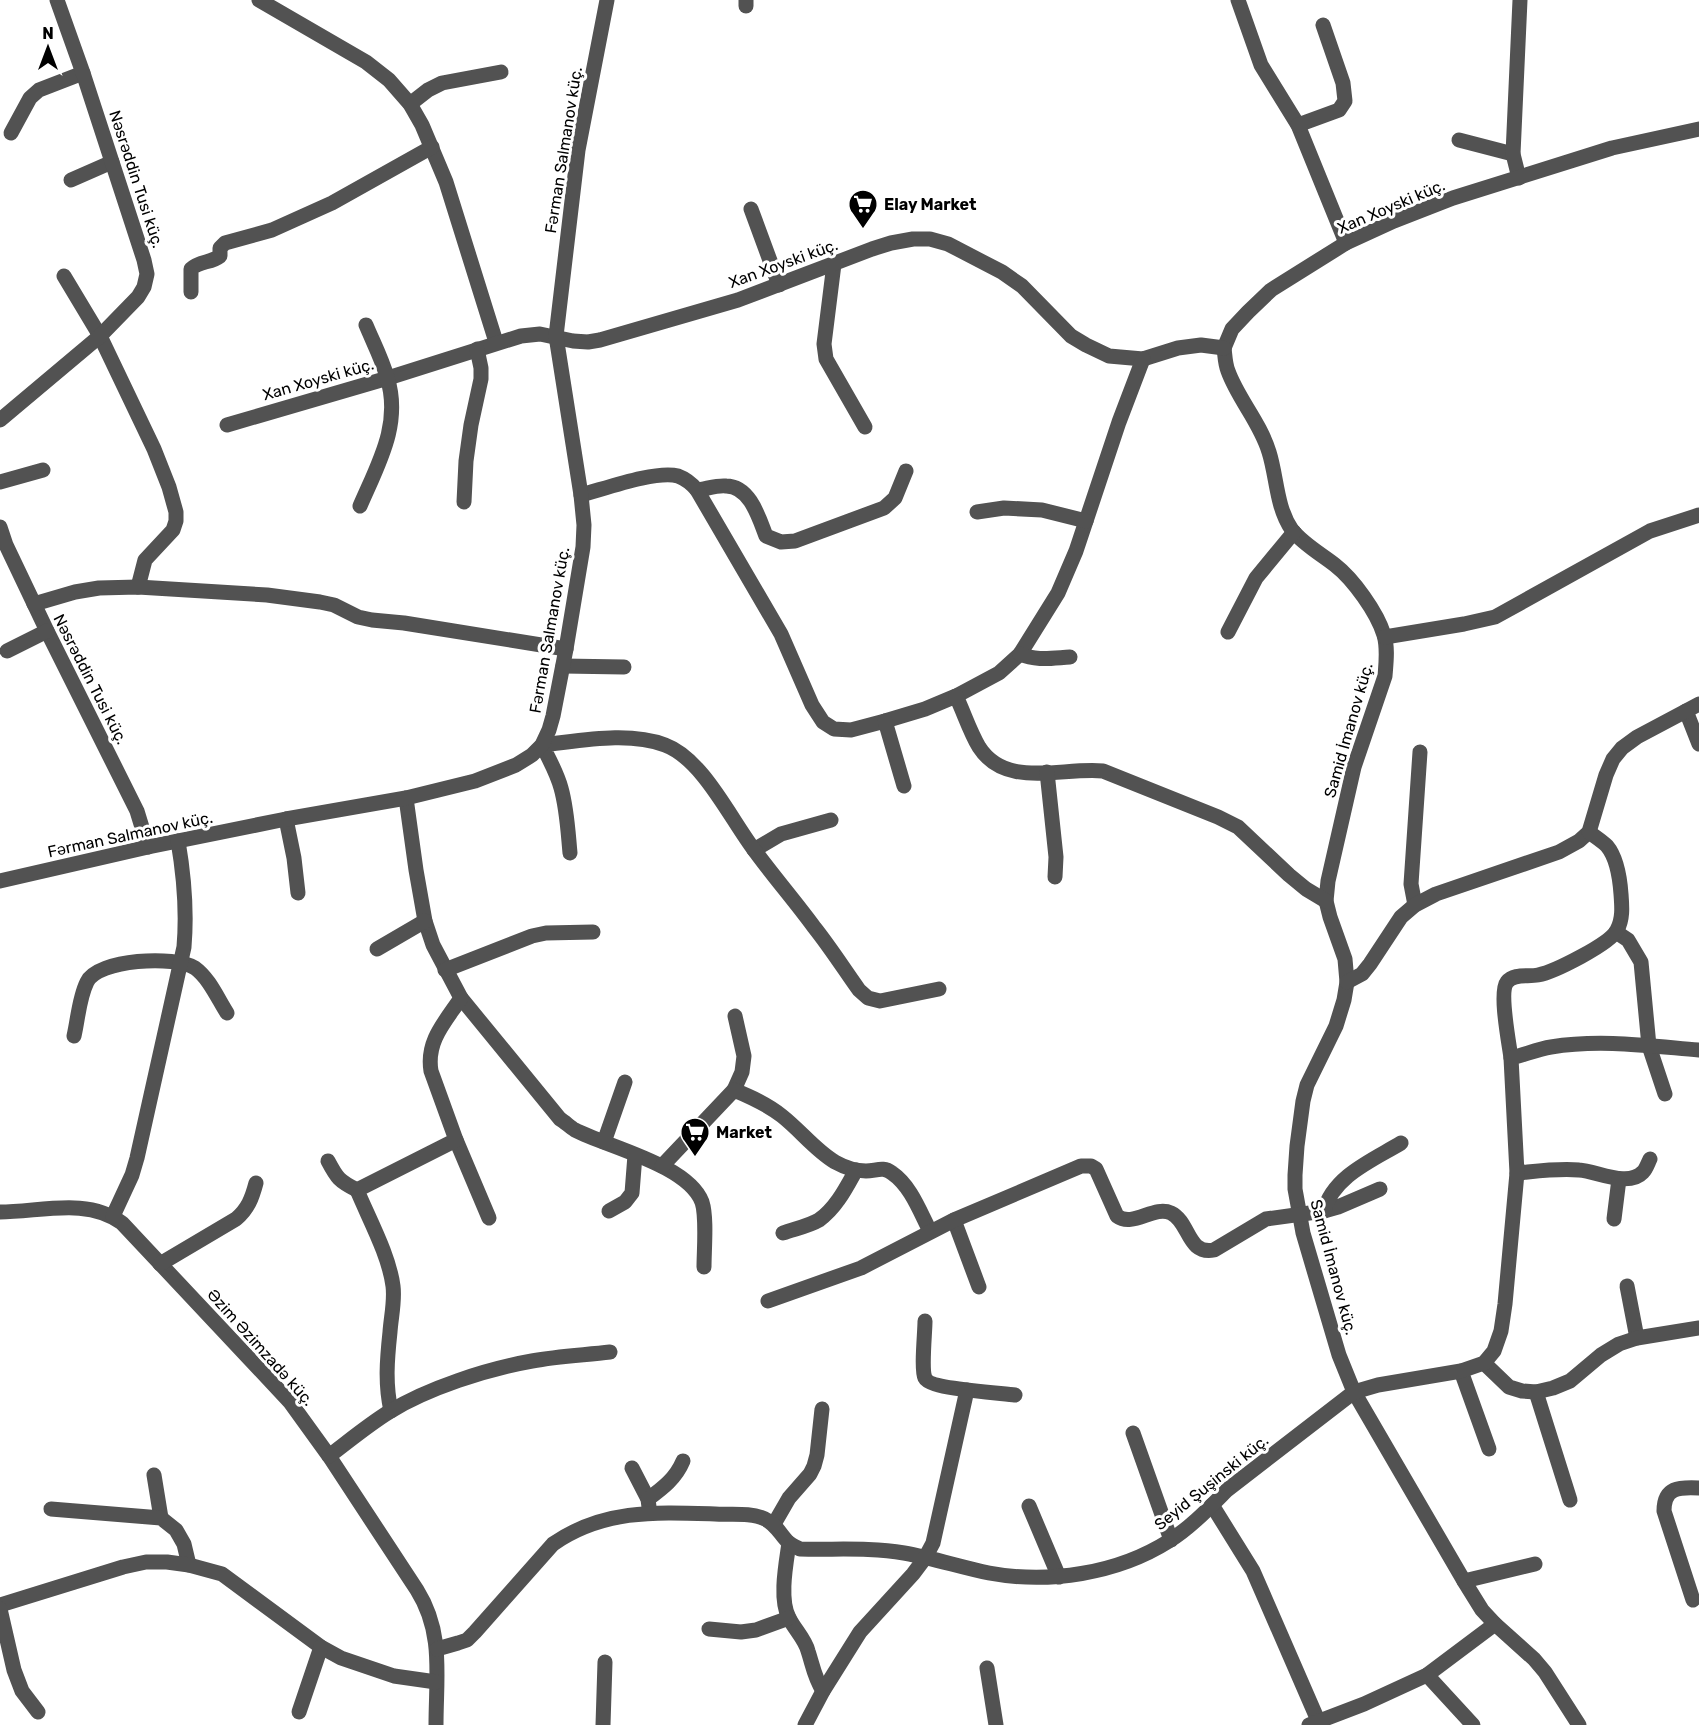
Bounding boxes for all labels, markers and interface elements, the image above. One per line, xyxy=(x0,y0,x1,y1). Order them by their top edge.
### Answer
north arrow xyxy=(18,18,78,78)
text: N xyxy=(42,24,54,43)
street label: Fərman Salmanov küç. xyxy=(541,65,586,235)
street label: Nəsrəddin Tusi küç. xyxy=(105,108,168,250)
street label: Xan Xoyski küç. xyxy=(1335,175,1448,238)
supermarket icon: Elay Market xyxy=(847,188,879,230)
place label: Elay Market xyxy=(884,195,977,214)
street label: Xan Xoyski küç. xyxy=(726,235,840,292)
street label: Xan Xoyski küç. xyxy=(260,355,376,404)
street label: Fərman Salmanov küç. xyxy=(526,546,573,715)
street label: Nəsrəddin Tusi küç. xyxy=(49,611,132,748)
street label: Samid İmanov küç. xyxy=(1320,661,1377,800)
street label: Fərman Salmanov küç. xyxy=(46,808,214,861)
supermarket icon: Market xyxy=(679,1116,711,1158)
place label: Market xyxy=(716,1123,772,1142)
street label: Samid İmanov küç. xyxy=(1306,1197,1361,1337)
street label: Əzim Əzimzadə küç. xyxy=(203,1285,318,1410)
street label: Seyid Şuşinski küç. xyxy=(1151,1431,1272,1534)

